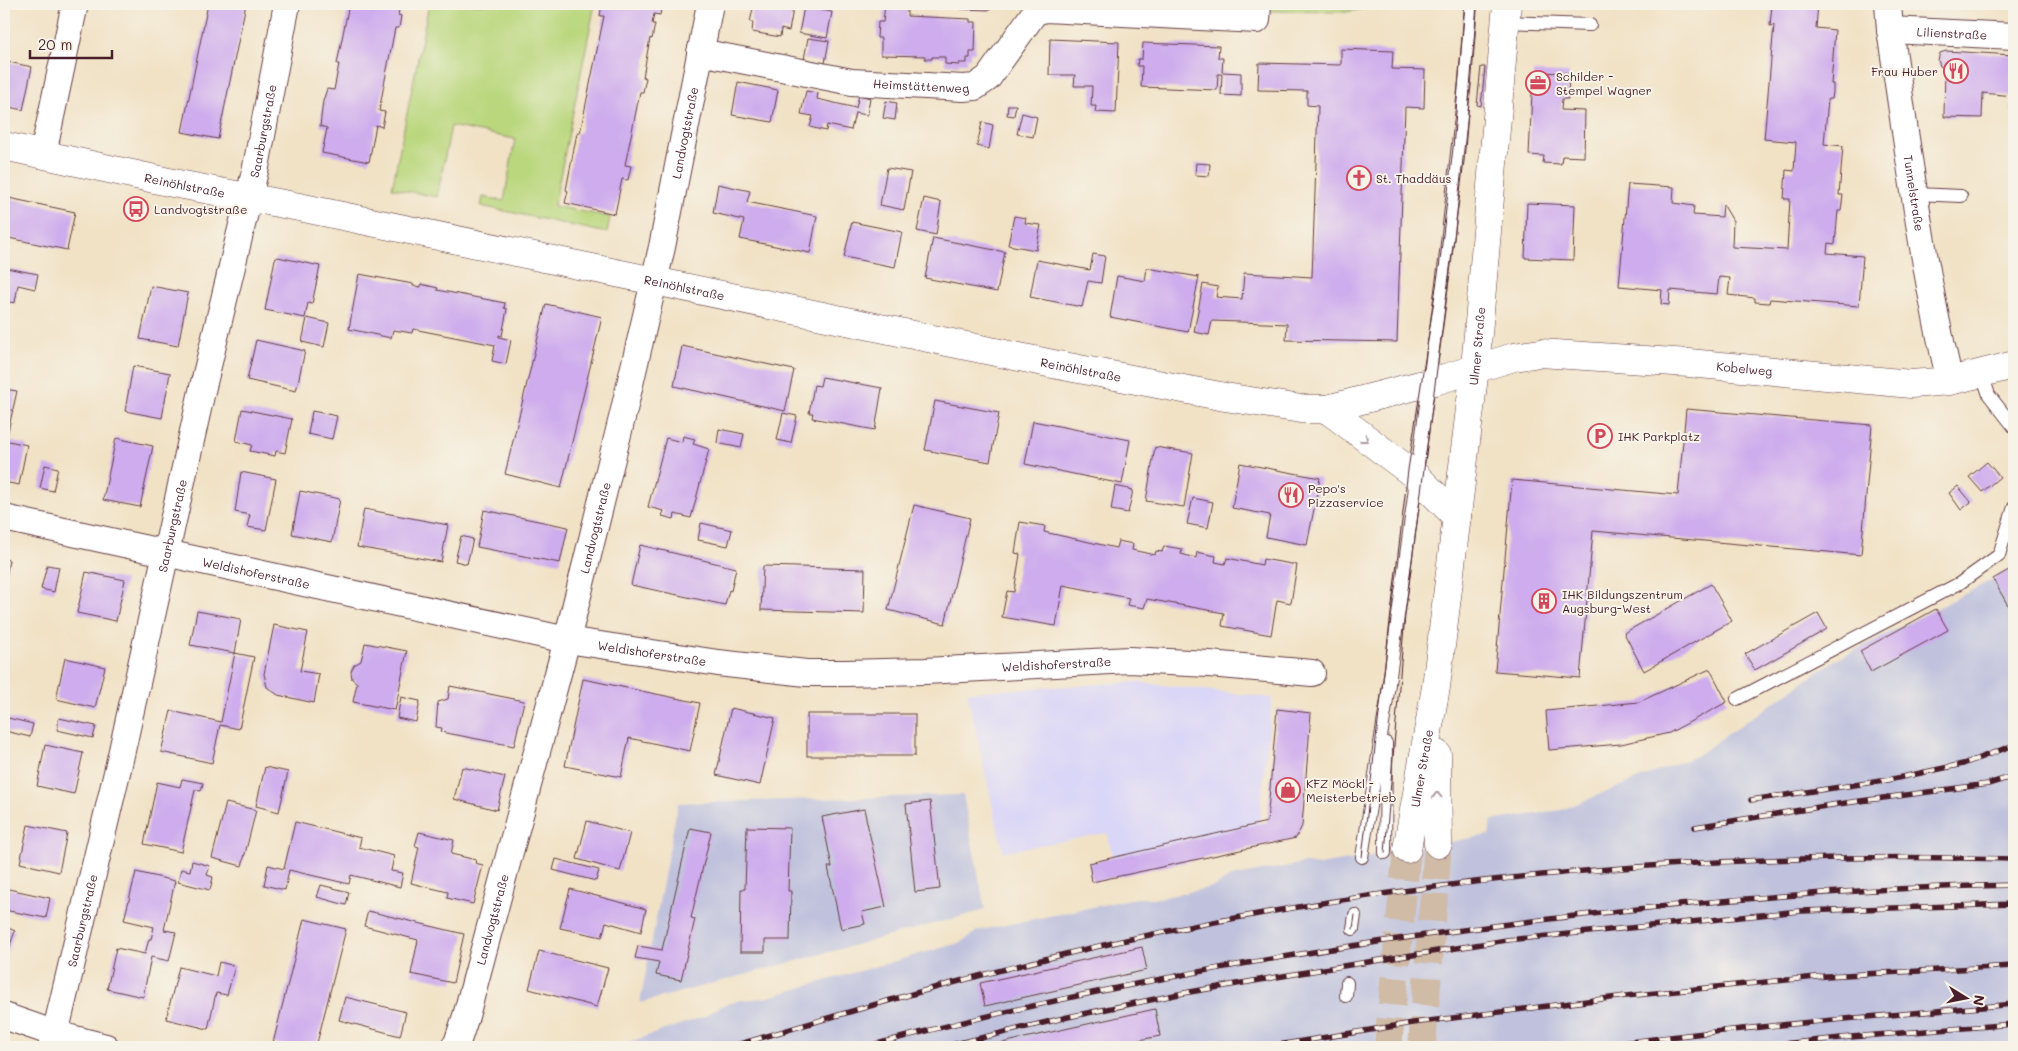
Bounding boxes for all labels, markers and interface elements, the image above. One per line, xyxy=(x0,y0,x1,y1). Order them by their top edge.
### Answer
street label: Lilienstraße xyxy=(1916,23,1988,43)
scale bar xyxy=(30,28,112,60)
text: 20 m xyxy=(38,34,72,54)
restaurant icon: Frau Huber xyxy=(1943,58,1969,84)
place label: Frau Huber xyxy=(1871,63,1938,79)
place label: Schilder - Stempel Wagner xyxy=(1556,68,1652,98)
office icon: Schilder - Stempel Wagner xyxy=(1525,70,1551,96)
street label: Heimstättenweg xyxy=(872,75,970,96)
street label: Saarburgstraße xyxy=(246,83,280,179)
street label: Landvogtstraße xyxy=(668,85,701,180)
street label: Tunnelstraße xyxy=(1901,154,1928,232)
church icon: St. Thaddäus xyxy=(1346,165,1372,191)
street label: Reinöhlstraße xyxy=(143,169,227,201)
place label: St. Thaddäus xyxy=(1376,170,1452,186)
bus stop icon: Landvogtstraße xyxy=(123,196,149,222)
place label: Landvogtstraße xyxy=(154,201,247,217)
street label: Reinöhlstraße xyxy=(643,271,726,303)
street label: Ulmer Straße xyxy=(1465,306,1488,386)
street label: Reinöhlstraße xyxy=(1039,354,1123,385)
street label: Kobelweg xyxy=(1716,358,1773,379)
parking icon: IHK Parkplatz xyxy=(1587,423,1613,449)
place label: IHK Parkplatz xyxy=(1618,428,1700,444)
one-way arrow xyxy=(1359,433,1368,441)
street label: Saarburgstraße xyxy=(154,478,190,574)
street label: Landvogtstraße xyxy=(576,480,614,575)
place label: Pepo's Pizzaservice xyxy=(1308,480,1384,510)
restaurant icon: Pepo's Pizzaservice xyxy=(1278,482,1304,508)
street label: Weldishoferstraße xyxy=(201,553,312,592)
place label: IHK Bildungszentrum Augsburg-West xyxy=(1562,586,1683,616)
building icon: IHK Bildungszentrum Augsburg-West xyxy=(1531,588,1557,614)
street label: Weldishoferstraße xyxy=(596,637,707,669)
street label: Weldishoferstraße xyxy=(1001,653,1112,675)
street label: Ulmer Straße xyxy=(1407,728,1436,808)
place label: KFZ Möckl - Meisterbetrieb xyxy=(1306,775,1396,805)
shop icon: KFZ Möckl - Meisterbetrieb xyxy=(1275,777,1301,803)
one-way arrow xyxy=(1432,791,1442,798)
street label: Landvogtstraße xyxy=(472,872,512,967)
street label: Saarburgstraße xyxy=(63,873,101,968)
north arrow xyxy=(1940,974,1990,1024)
text: N xyxy=(1969,993,1990,1007)

